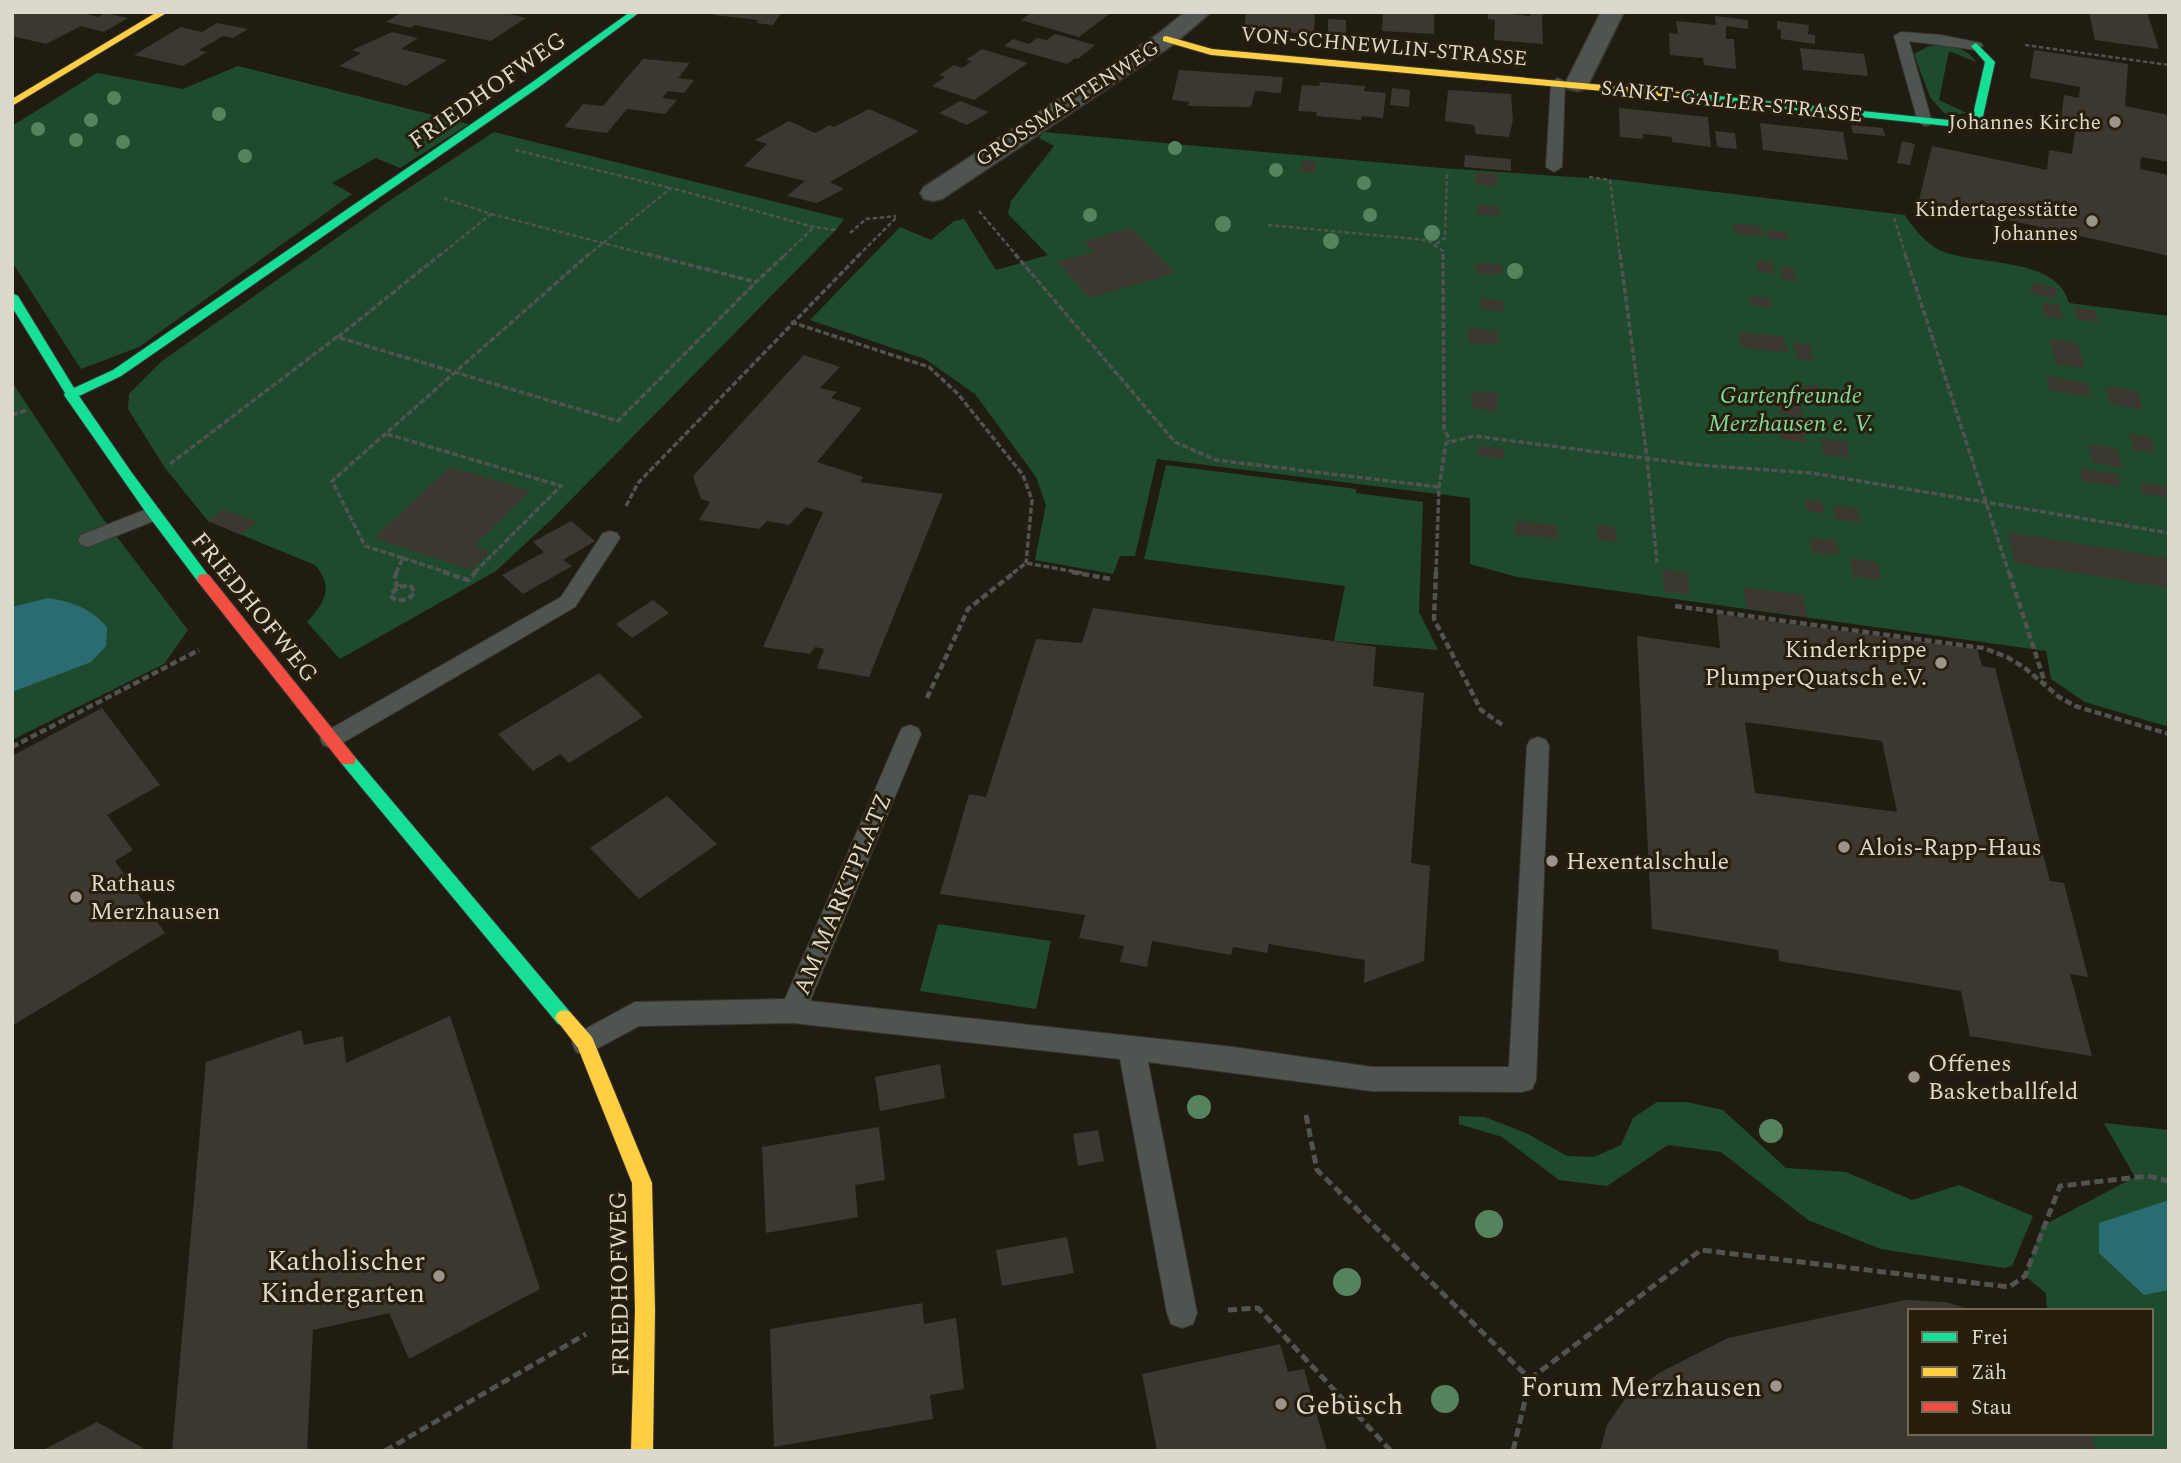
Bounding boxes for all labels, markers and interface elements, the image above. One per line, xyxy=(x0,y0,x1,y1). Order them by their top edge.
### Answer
street label: VON-SCHNEWLIN-STRASSE xyxy=(1239,19,1529,75)
street label: FRIEDHOFWEG xyxy=(401,23,574,159)
street label: GROSSMATTENWEG xyxy=(969,32,1166,175)
street label: SANKT-GALLER-STRASSE xyxy=(1599,72,1864,132)
place label: Johannes Kirche xyxy=(1948,107,2101,139)
marker: Johannes Kirche xyxy=(2107,114,2123,130)
place label: Kindertagesstätte Johannes xyxy=(1915,194,2078,250)
marker: Kindertagesstätte Johannes xyxy=(2084,213,2100,229)
park label: Gartenfreunde Merzhausen e. V. xyxy=(1708,378,1874,442)
street label: FRIEDHOFWEG xyxy=(182,524,327,691)
place label: Kinderkrippe PlumperQuatsch e.V. xyxy=(1704,632,1927,696)
marker: Kinderkrippe PlumperQuatsch e.V. xyxy=(1933,655,1949,671)
street label: AM MARKTPLATZ xyxy=(784,788,902,1001)
place label: Alois-Rapp-Haus xyxy=(1858,830,2042,866)
marker: Alois-Rapp-Haus xyxy=(1836,839,1852,855)
place label: Hexentalschule xyxy=(1566,844,1729,880)
marker: Hexentalschule xyxy=(1544,853,1560,869)
place label: Rathaus Merzhausen xyxy=(90,866,221,930)
marker: Rathaus Merzhausen xyxy=(68,889,84,905)
place label: Offenes Basketballfeld xyxy=(1928,1046,2079,1110)
marker: Offenes Basketballfeld xyxy=(1906,1069,1922,1085)
street label: FRIEDHOFWEG xyxy=(600,1191,640,1377)
place label: Katholischer Kindergarten xyxy=(260,1240,425,1315)
marker: Katholischer Kindergarten xyxy=(431,1268,447,1284)
legend xyxy=(1908,1309,2153,1435)
text: Frei xyxy=(1971,1322,2008,1354)
text: Zäh xyxy=(1971,1357,2007,1389)
place label: Forum Merzhausen xyxy=(1520,1366,1762,1409)
marker: Forum Merzhausen xyxy=(1768,1378,1784,1394)
place label: Gebüsch xyxy=(1295,1384,1403,1427)
text: Stau xyxy=(1971,1392,2012,1424)
marker: Gebüsch xyxy=(1273,1396,1289,1412)

